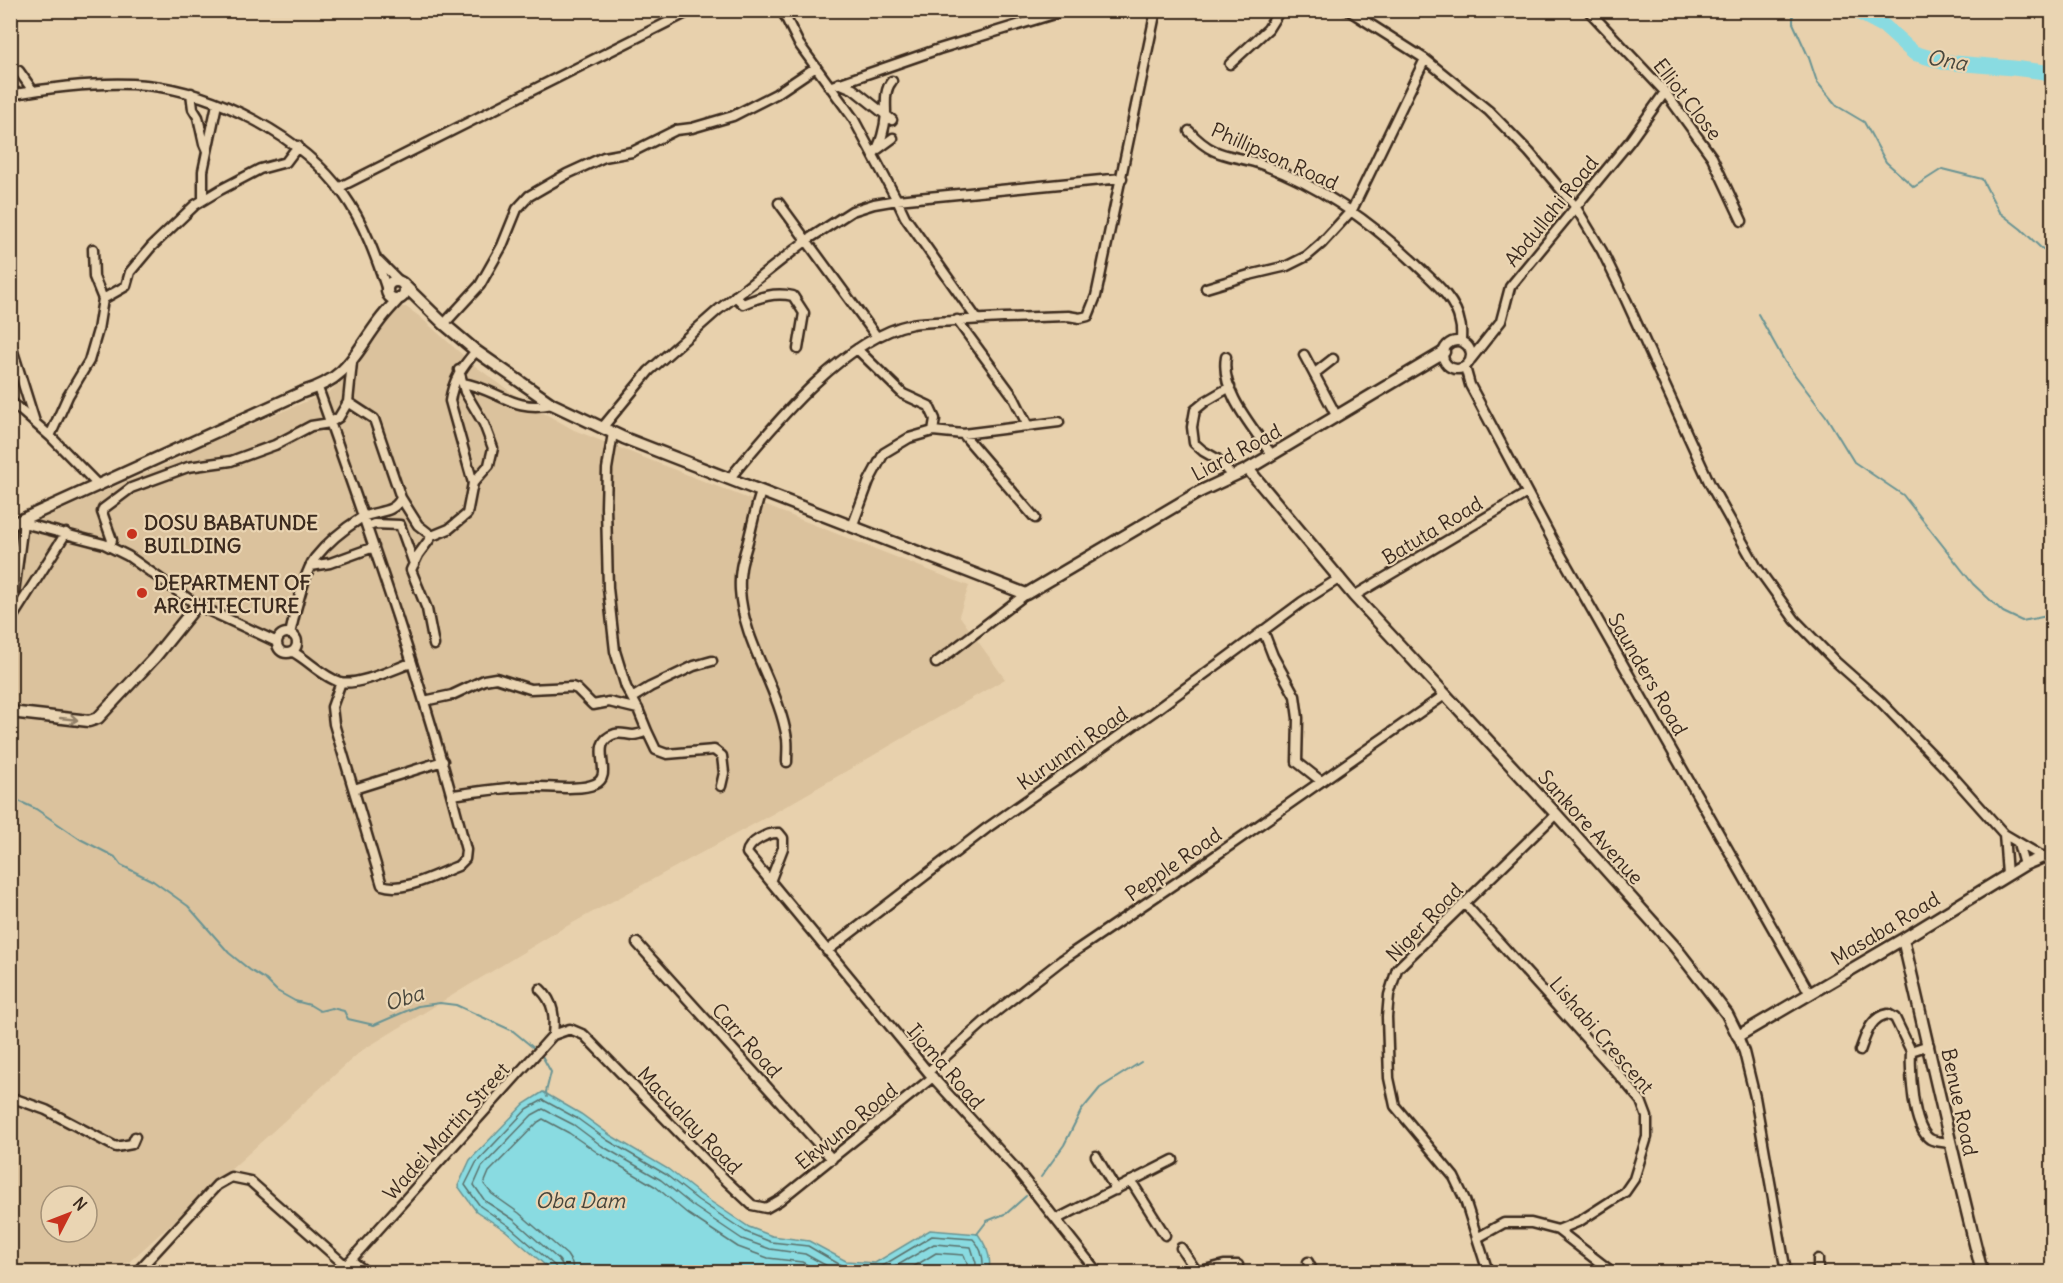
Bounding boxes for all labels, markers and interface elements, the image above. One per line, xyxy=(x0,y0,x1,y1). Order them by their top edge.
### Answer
water label: Ona xyxy=(1925,43,1970,77)
street label: Elliot Close xyxy=(1648,53,1728,145)
street label: Phillipson Road xyxy=(1208,117,1343,195)
street label: Abdullahi Road xyxy=(1499,150,1603,271)
street label: Liard Road xyxy=(1187,418,1285,486)
street label: Batuta Road xyxy=(1377,490,1487,570)
place label: DOSU BABATUNDE BUILDING xyxy=(144,510,318,558)
marker: DOSU BABATUNDE BUILDING xyxy=(125,527,139,541)
place label: DEPARTMENT OF ARCHITECTURE xyxy=(154,570,311,618)
marker: DEPARTMENT OF ARCHITECTURE xyxy=(135,586,149,600)
street label: Saunders Road xyxy=(1603,608,1693,740)
street label: Kurunmi Road xyxy=(1012,701,1132,795)
one-way arrow xyxy=(58,713,78,724)
street label: Sankore Avenue xyxy=(1533,765,1649,889)
street label: Pepple Road xyxy=(1120,822,1226,906)
street label: Niger Road xyxy=(1380,877,1468,967)
street label: Masaba Road xyxy=(1826,886,1944,970)
street label: Lishabi Crescent xyxy=(1544,971,1660,1099)
water label: Oba xyxy=(381,979,428,1017)
street label: Carr Road xyxy=(707,997,787,1083)
street label: Ijoma Road xyxy=(902,1018,990,1114)
street label: Benue Road xyxy=(1936,1046,1984,1158)
street label: Wadei Martin Street xyxy=(377,1057,515,1205)
street label: Macualay Road xyxy=(633,1061,748,1179)
street label: Ekwuno Road xyxy=(790,1077,902,1175)
north arrow xyxy=(39,1184,99,1244)
water label: Oba Dam xyxy=(535,1187,626,1214)
text: N xyxy=(69,1193,91,1215)

